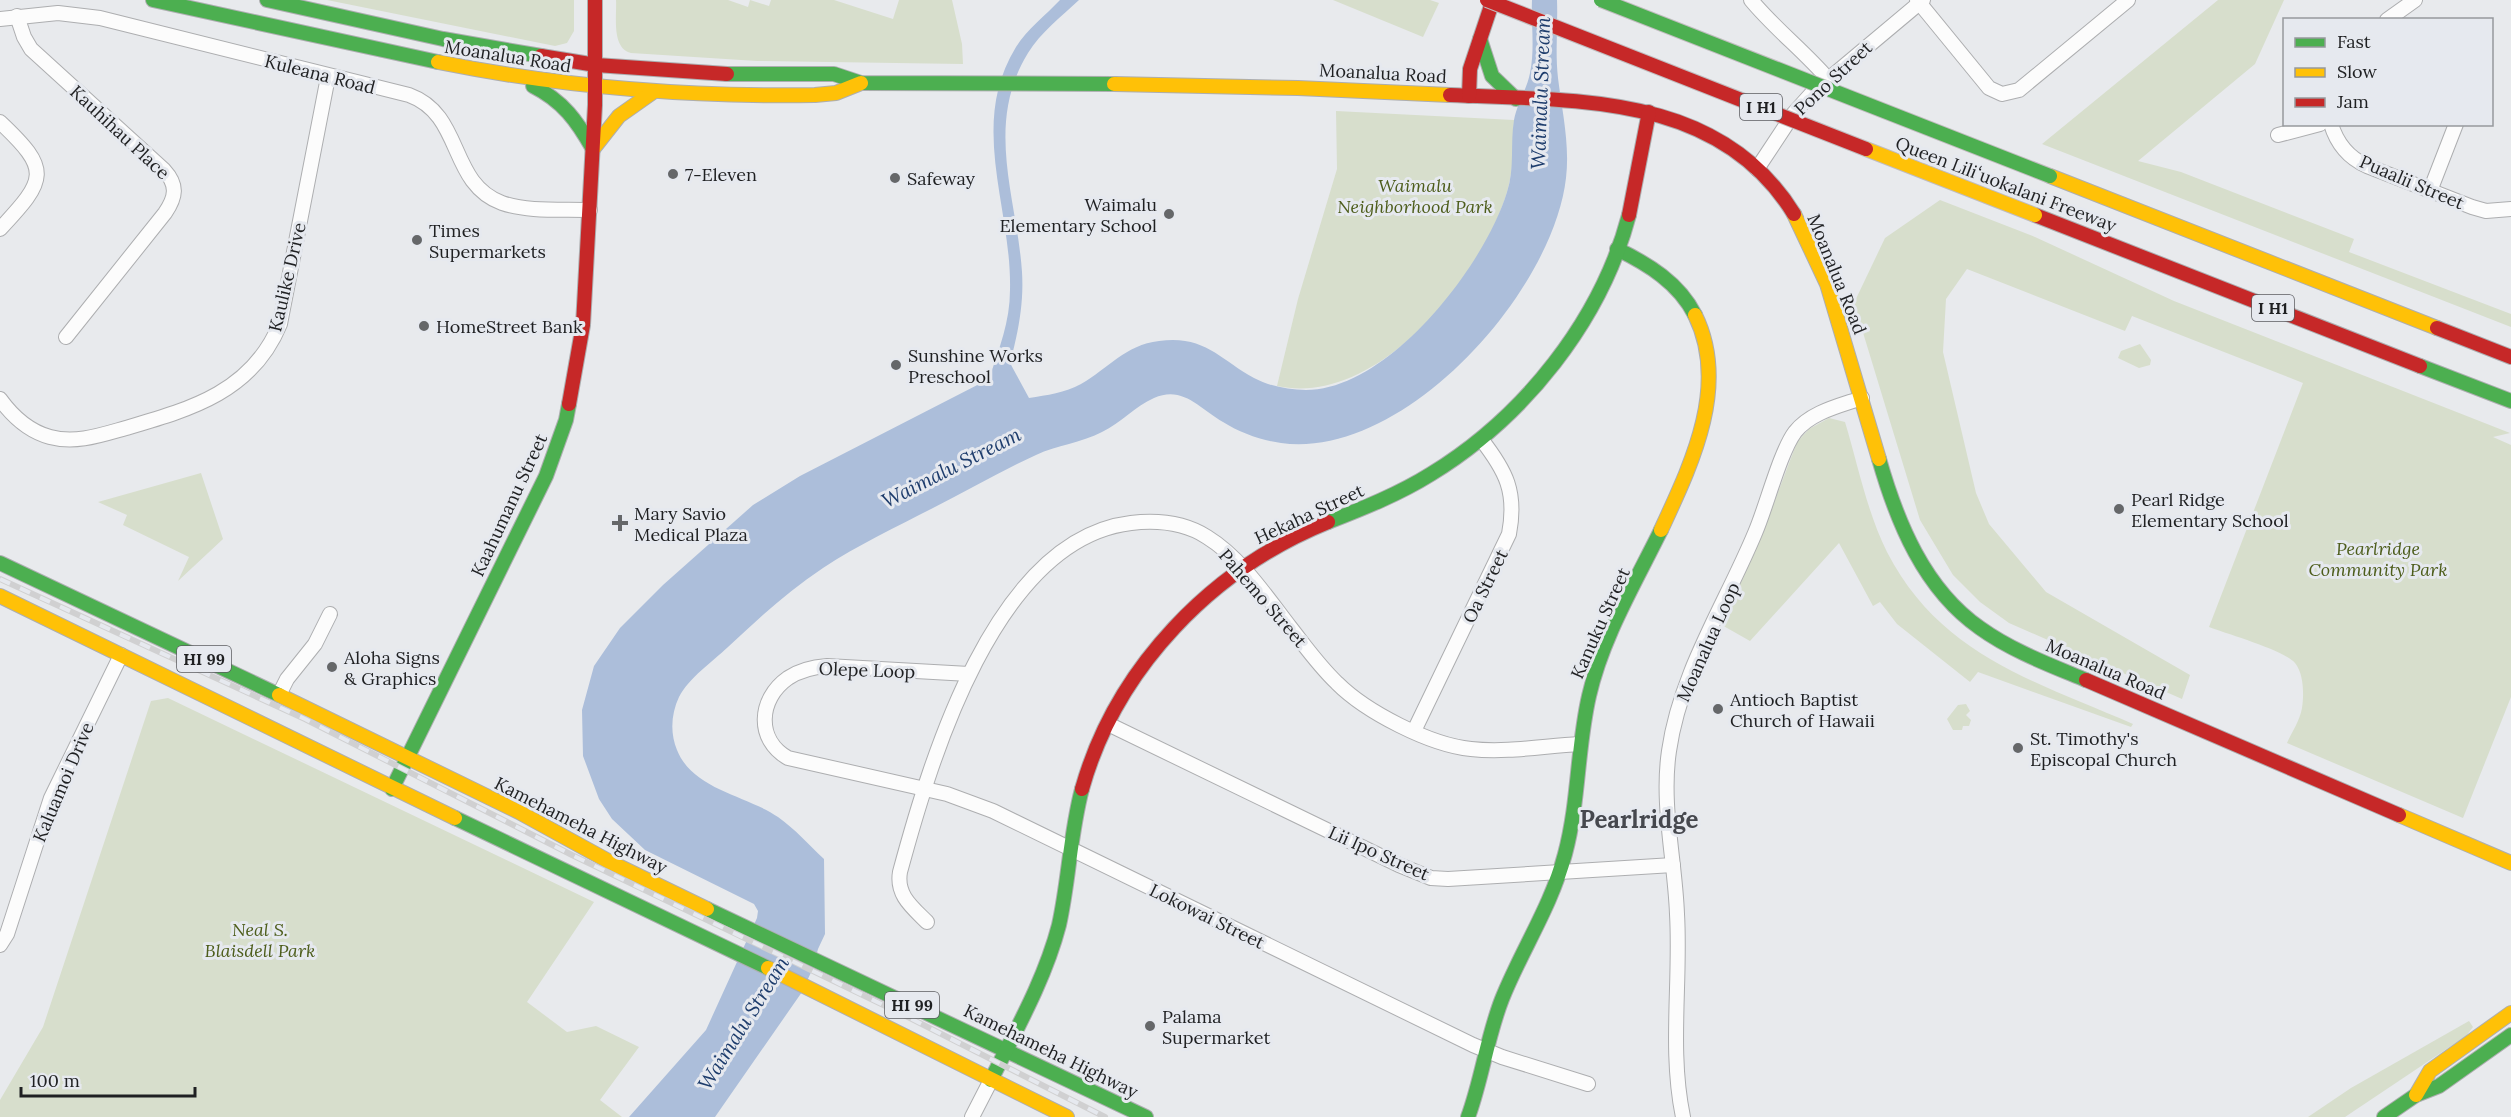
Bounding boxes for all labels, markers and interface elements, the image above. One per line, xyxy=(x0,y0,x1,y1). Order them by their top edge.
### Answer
water label: Waimalu Stream xyxy=(1525,16,1555,170)
legend xyxy=(2283,18,2493,126)
text: Fast xyxy=(2337,30,2371,53)
street label: Moanalua Road xyxy=(443,35,573,77)
street label: Pono Street xyxy=(1789,36,1877,120)
street label: Kuleana Road xyxy=(262,49,378,99)
street label: Moanalua Road xyxy=(1319,58,1448,88)
text: Slow xyxy=(2337,60,2377,83)
street label: Kauhihau Place xyxy=(65,80,175,184)
text: Jam xyxy=(2336,90,2369,113)
road number: I H1 xyxy=(1740,94,1782,120)
street label: Queen Liliʻuokalani Freeway xyxy=(1892,131,2120,237)
street label: Puaalii Street xyxy=(2356,150,2468,214)
place label: 7-Eleven xyxy=(685,163,757,186)
marker: 7-Eleven xyxy=(666,167,680,181)
place label: Safeway xyxy=(907,167,976,190)
marker: Safeway xyxy=(888,171,902,185)
park label: Waimalu Neighborhood Park xyxy=(1337,174,1493,218)
place label: Waimalu Elementary School xyxy=(999,193,1157,237)
marker: Waimalu Elementary School xyxy=(1162,207,1176,221)
street label: Moanalua Road xyxy=(1802,210,1872,338)
place label: Times Supermarkets xyxy=(429,219,546,263)
street label: Kaulike Drive xyxy=(263,220,311,334)
marker: Times Supermarkets xyxy=(410,233,424,247)
road number: I H1 xyxy=(2252,295,2294,321)
place label: HomeStreet Bank xyxy=(436,315,583,338)
marker: HomeStreet Bank xyxy=(417,319,431,333)
place label: Sunshine Works Preschool xyxy=(908,344,1043,388)
marker: Sunshine Works Preschool xyxy=(889,358,903,372)
water label: Waimalu Stream xyxy=(877,421,1025,513)
street label: Kaahumanu Street xyxy=(466,430,552,580)
street label: Hekaha Street xyxy=(1251,479,1367,549)
place label: Pearl Ridge Elementary School xyxy=(2131,488,2289,532)
place label: Mary Savio Medical Plaza xyxy=(634,502,748,546)
marker: Pearl Ridge Elementary School xyxy=(2112,502,2126,516)
marker: Mary Savio Medical Plaza xyxy=(611,514,629,532)
park label: Pearlridge Community Park xyxy=(2308,537,2448,581)
street label: Pahemo Street xyxy=(1214,544,1312,652)
street label: Oa Street xyxy=(1457,545,1513,627)
street label: Kanuku Street xyxy=(1565,564,1635,682)
street label: Moanalua Loop xyxy=(1671,579,1745,705)
street label: Moanalua Road xyxy=(2043,633,2170,705)
road number: HI 99 xyxy=(177,646,231,672)
place label: Aloha Signs & Graphics xyxy=(343,646,440,690)
street label: Olepe Loop xyxy=(818,657,916,683)
marker: Aloha Signs & Graphics xyxy=(325,660,339,674)
place label: Antioch Baptist Church of Hawaii xyxy=(1729,688,1875,732)
marker: Antioch Baptist Church of Hawaii xyxy=(1711,702,1725,716)
street label: Kaluamoi Drive xyxy=(27,718,99,845)
place label: St. Timothy's Episcopal Church xyxy=(2030,727,2177,771)
marker: St. Timothy's Episcopal Church xyxy=(2011,741,2025,755)
street label: Kamehameha Highway xyxy=(491,771,672,879)
district label: Pearlridge xyxy=(1580,804,1699,835)
street label: Lii Ipo Street xyxy=(1325,821,1433,885)
street label: Lokowai Street xyxy=(1146,878,1268,954)
park label: Neal S. Blaisdell Park xyxy=(205,918,315,962)
water label: Waimalu Stream xyxy=(692,951,794,1094)
road number: HI 99 xyxy=(885,992,939,1018)
street label: Kamehameha Highway xyxy=(960,999,1142,1103)
place label: Palama Supermarket xyxy=(1162,1005,1270,1049)
marker: Palama Supermarket xyxy=(1143,1019,1157,1033)
scale bar xyxy=(21,1060,195,1098)
text: 100 m xyxy=(30,1069,80,1092)

